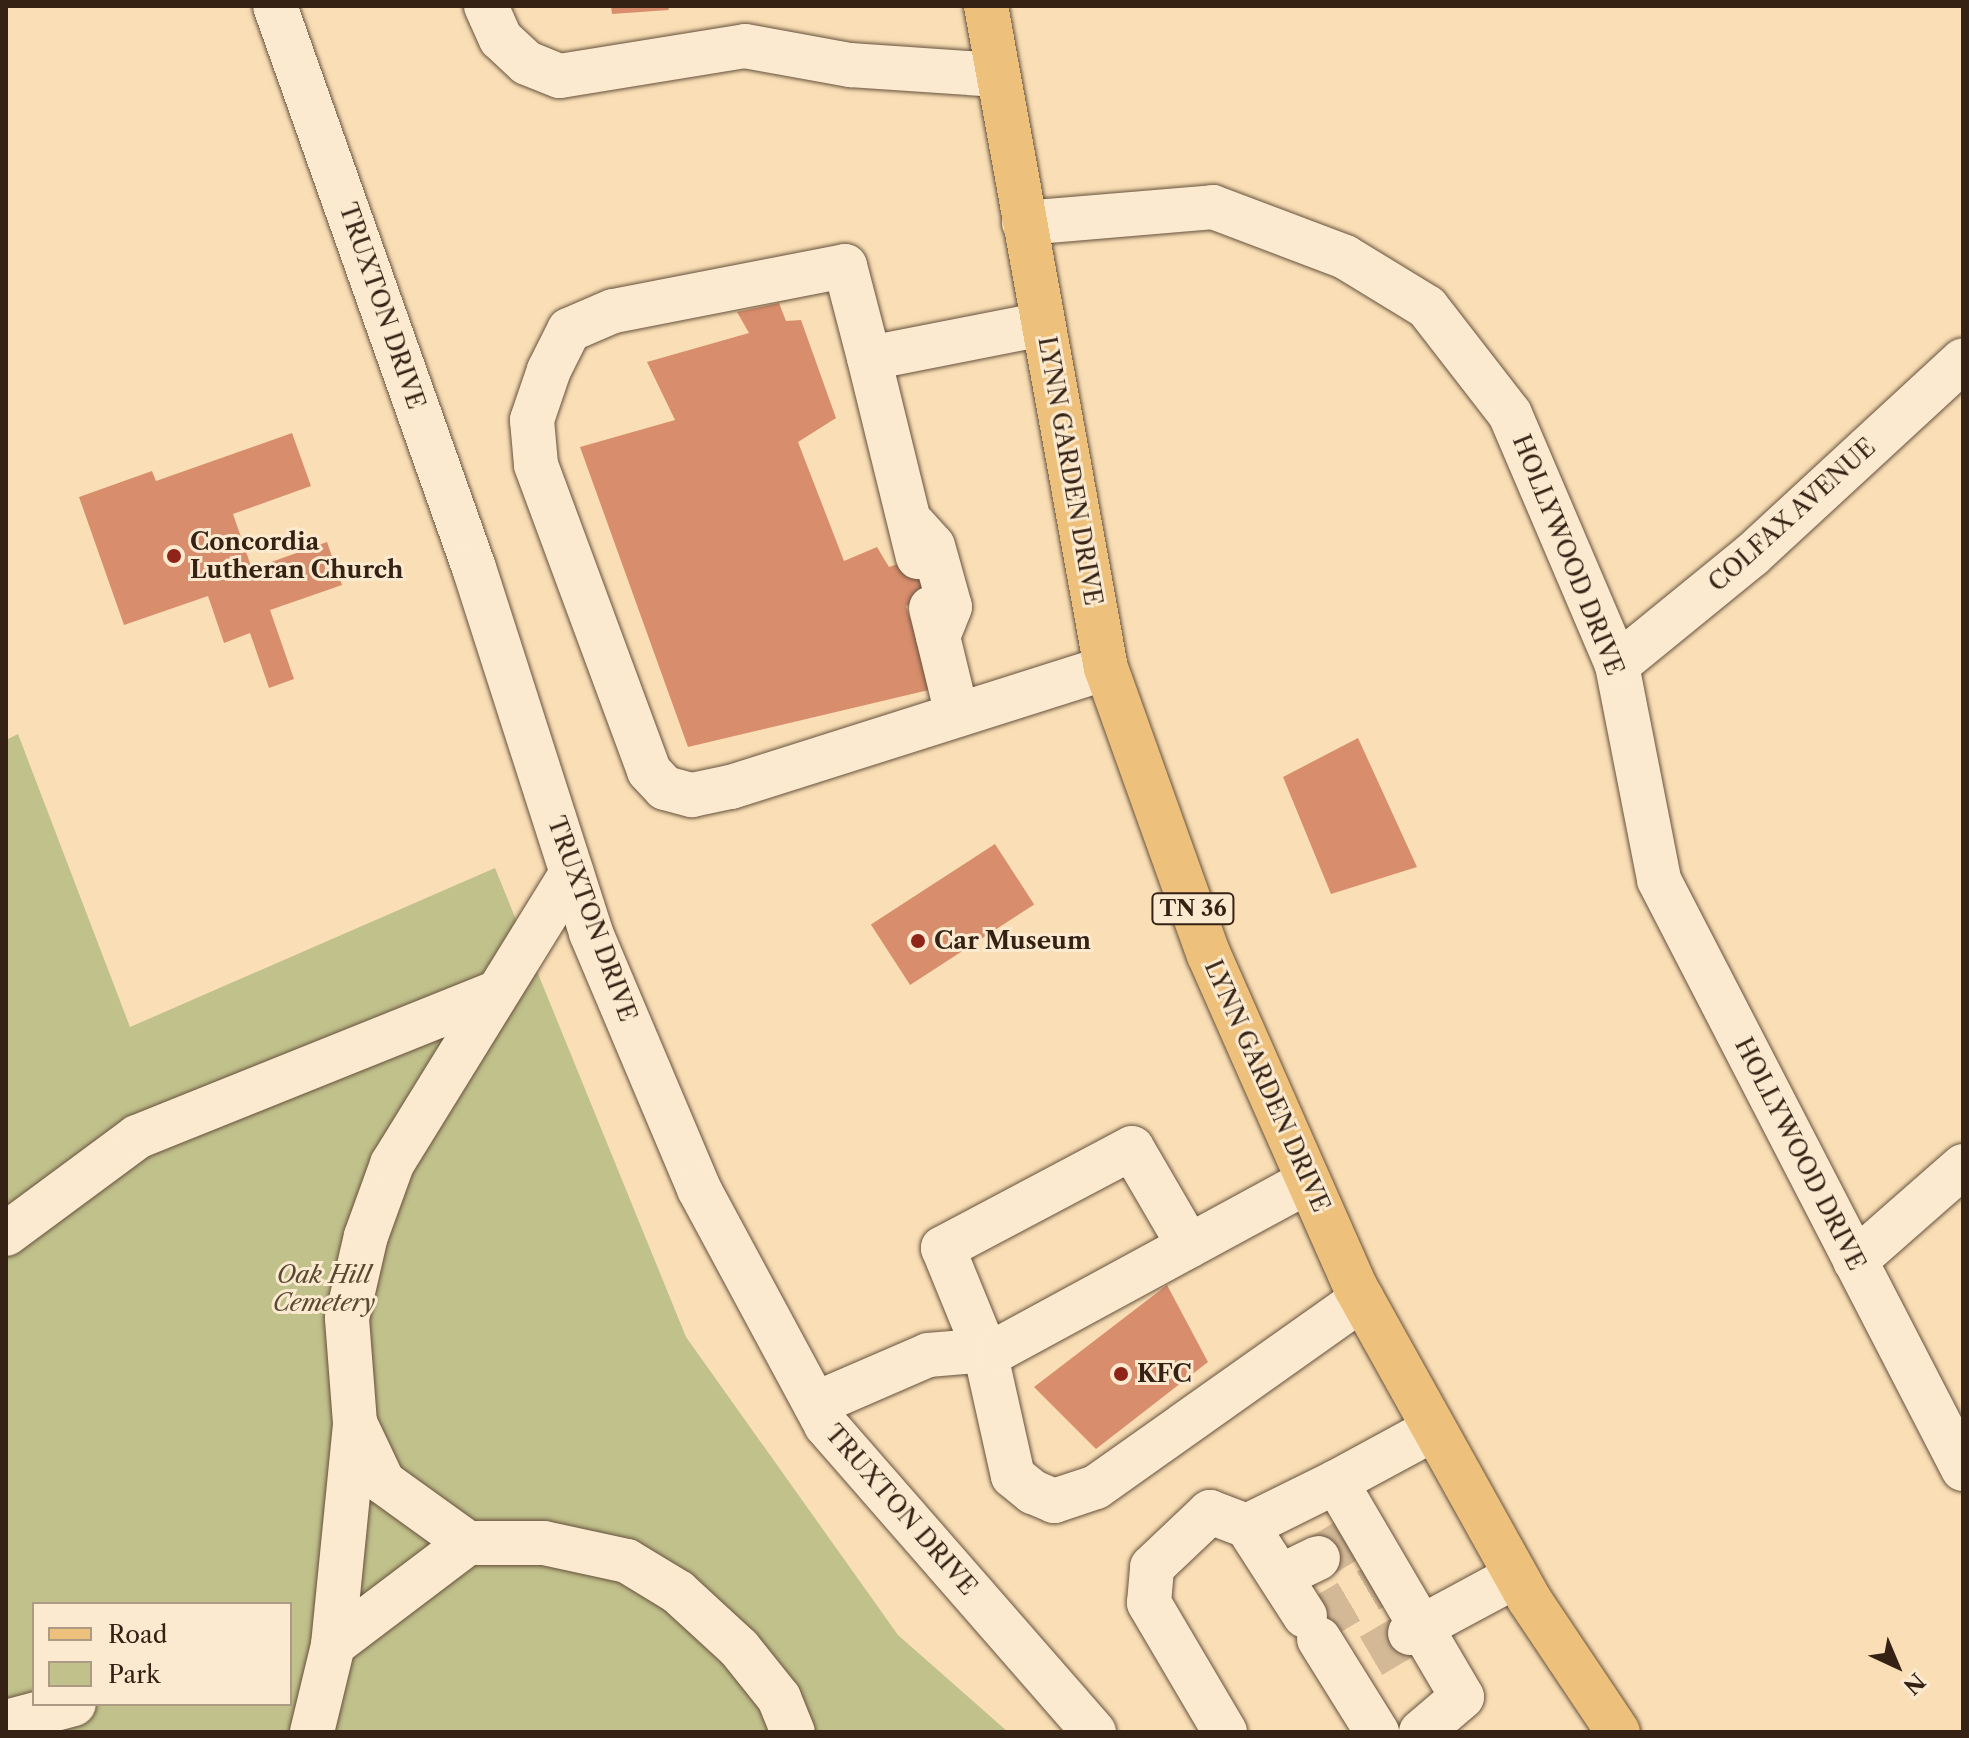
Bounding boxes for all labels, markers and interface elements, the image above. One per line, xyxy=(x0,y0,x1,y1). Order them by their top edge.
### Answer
street label: TRUXTON DRIVE xyxy=(333,199,431,413)
street label: LYNN GARDEN DRIVE xyxy=(1032,334,1108,608)
street label: HOLLYWOOD DRIVE xyxy=(1507,430,1629,680)
street label: COLFAX AVENUE xyxy=(1702,432,1882,598)
place label: Concordia Lutheran Church xyxy=(190,528,404,584)
marker: Concordia Lutheran Church xyxy=(165,547,183,565)
street label: TRUXTON DRIVE xyxy=(542,813,642,1025)
road number: TN 36 xyxy=(1151,891,1235,927)
place label: Car Museum xyxy=(934,927,1091,955)
marker: Car Museum xyxy=(909,932,927,950)
street label: LYNN GARDEN DRIVE xyxy=(1198,956,1336,1216)
street label: HOLLYWOOD DRIVE xyxy=(1729,1033,1871,1275)
park label: Oak Hill Cemetery xyxy=(273,1261,375,1317)
place label: KFC xyxy=(1137,1360,1192,1388)
marker: KFC xyxy=(1112,1365,1130,1383)
street label: TRUXTON DRIVE xyxy=(819,1419,983,1601)
legend xyxy=(32,1602,292,1706)
text: Road xyxy=(108,1620,167,1649)
north arrow xyxy=(1857,1626,1937,1706)
text: Park xyxy=(108,1660,160,1689)
text: N xyxy=(1898,1667,1930,1700)

